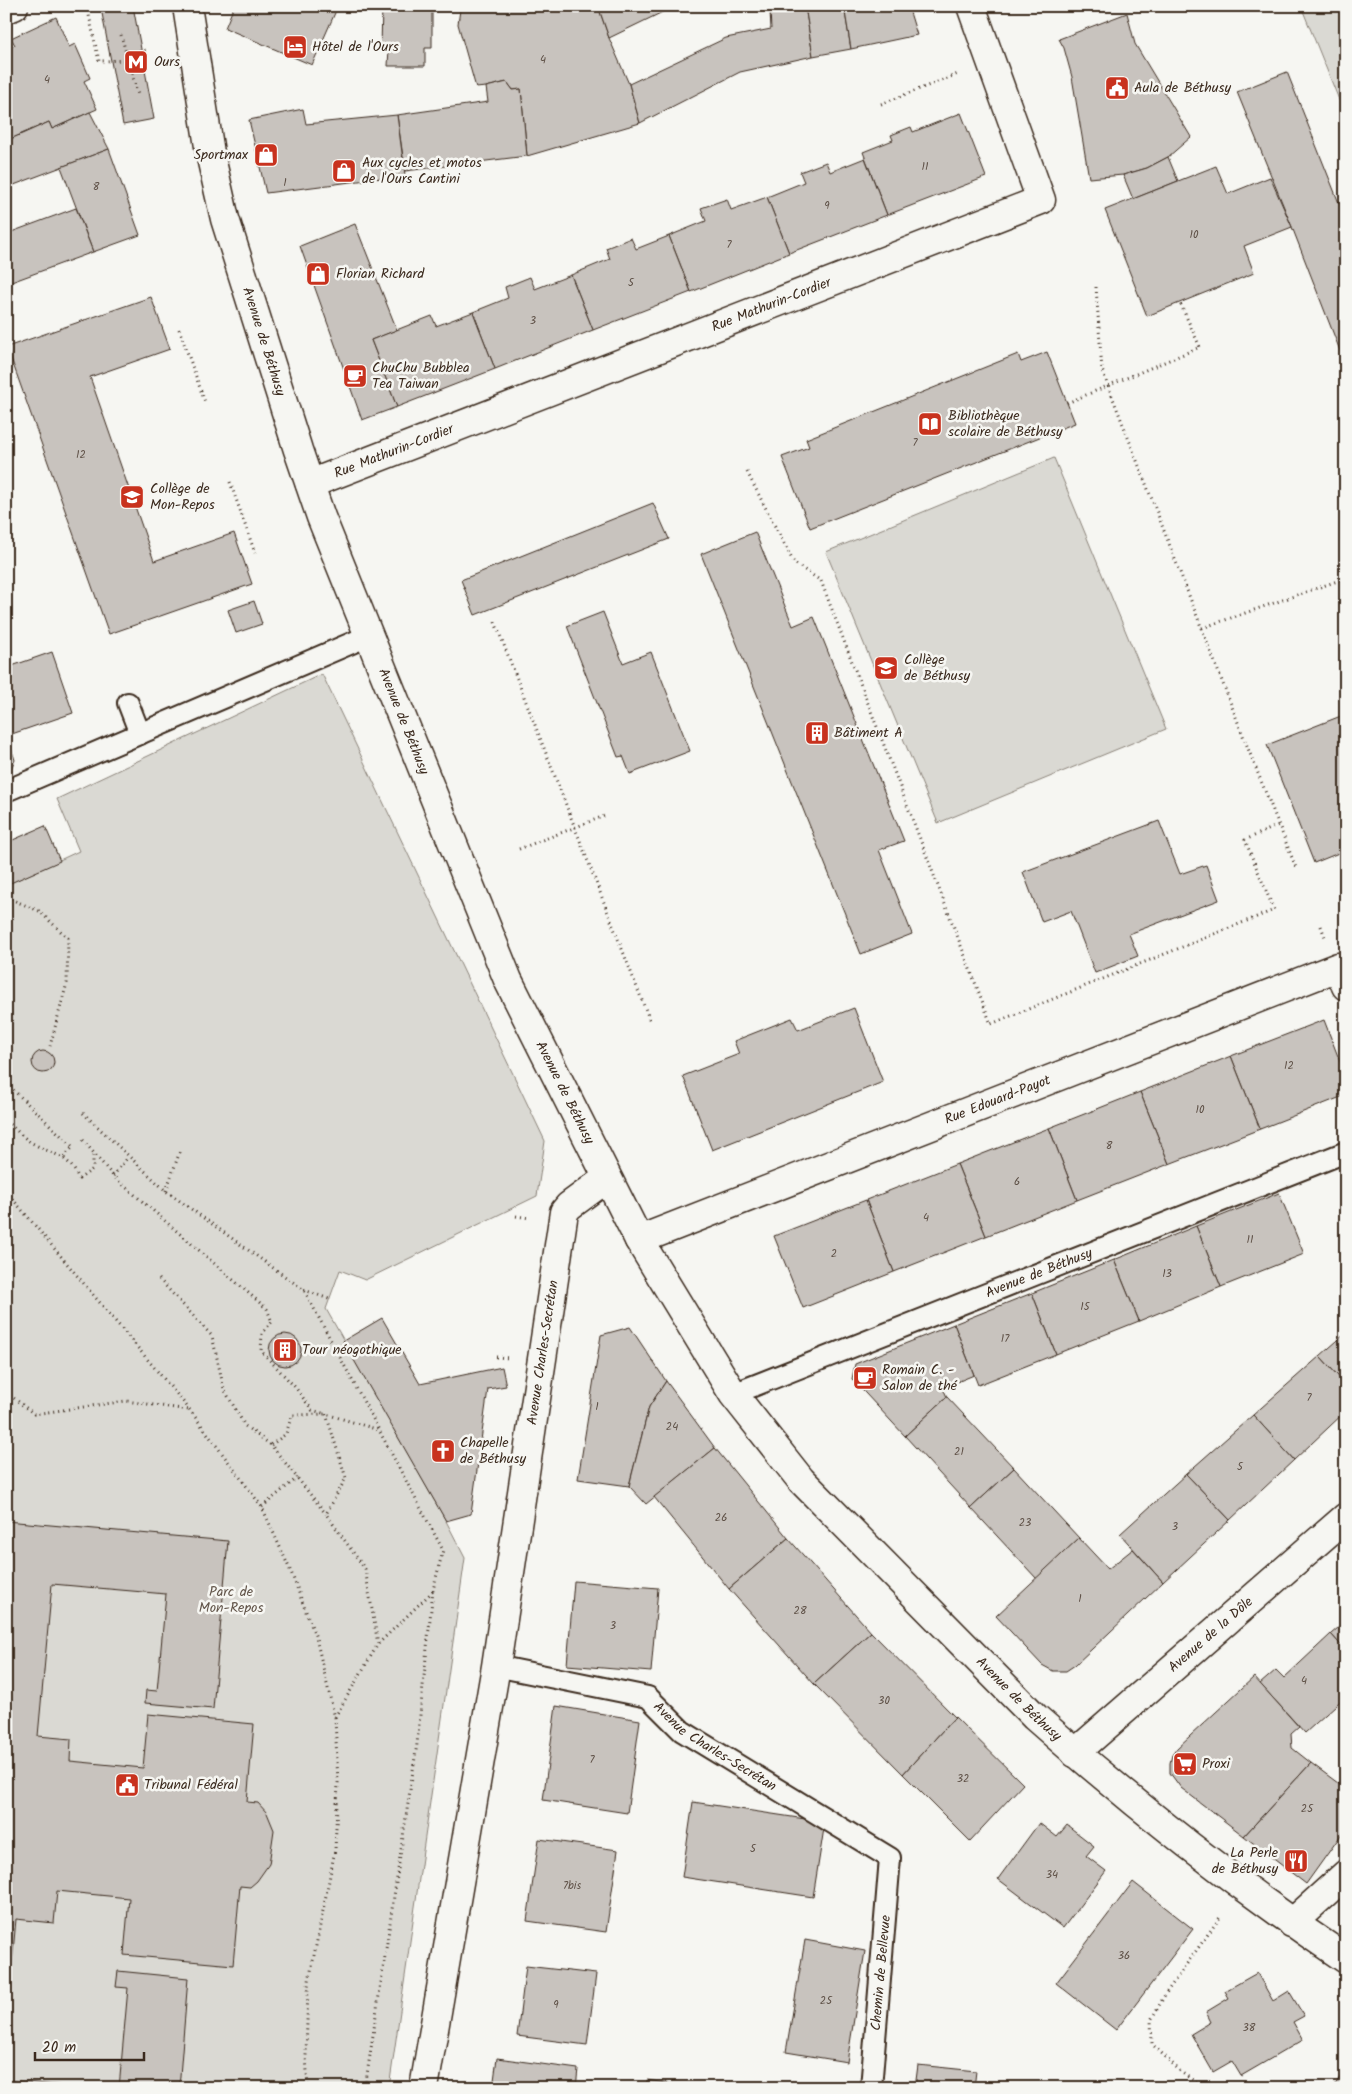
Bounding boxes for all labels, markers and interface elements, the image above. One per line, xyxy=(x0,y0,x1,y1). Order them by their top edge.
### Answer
hotel icon: Hôtel de l'Ours xyxy=(282,34,308,60)
place label: Hôtel de l'Ours xyxy=(312,36,399,58)
metro station icon: Ours xyxy=(123,49,149,75)
place label: Ours xyxy=(154,51,180,73)
house number: 4 xyxy=(540,51,546,69)
house number: 4 xyxy=(44,71,50,89)
public building icon: Aula de Béthusy xyxy=(1104,75,1130,101)
place label: Aula de Béthusy xyxy=(1134,77,1231,99)
shop icon: Sportmax xyxy=(253,142,279,168)
place label: Sportmax xyxy=(194,144,249,166)
place label: Aux cycles et motos de l'Ours Cantini xyxy=(362,152,482,190)
shop icon: Aux cycles et motos de l'Ours Cantini xyxy=(331,158,357,184)
house number: 11 xyxy=(922,158,928,176)
house number: 1 xyxy=(283,174,287,192)
house number: 8 xyxy=(93,178,100,196)
house number: 9 xyxy=(824,197,830,215)
house number: 10 xyxy=(1190,226,1199,244)
house number: 7 xyxy=(726,236,732,254)
shop icon: Florian Richard xyxy=(305,261,331,287)
place label: Florian Richard xyxy=(336,263,425,285)
street label: Rue Mathurin-Cordier xyxy=(708,271,836,338)
house number: 5 xyxy=(628,274,635,292)
street label: Avenue de Béthusy xyxy=(236,284,291,399)
house number: 3 xyxy=(530,312,536,330)
place label: ChuChu Bubblea Tea Taiwan xyxy=(372,357,470,395)
cafe icon: ChuChu Bubblea Tea Taiwan xyxy=(342,363,368,389)
place label: Bibliothèque scolaire de Béthusy xyxy=(948,405,1063,443)
library icon: Bibliothèque scolaire de Béthusy xyxy=(917,411,943,437)
street label: Rue Mathurin-Cordier xyxy=(331,418,458,485)
house number: 7 xyxy=(912,434,918,452)
house number: 12 xyxy=(76,446,86,464)
place label: Collège de Mon-Repos xyxy=(150,478,215,516)
school or university icon: Collège de Mon-Repos xyxy=(119,484,145,510)
place label: Collège de Béthusy xyxy=(904,649,971,687)
school or university icon: Collège de Béthusy xyxy=(873,655,899,681)
street label: Avenue de Béthusy xyxy=(372,665,435,778)
building icon: Bâtiment A xyxy=(804,720,830,746)
place label: Bâtiment A xyxy=(834,722,903,744)
street label: Avenue de Béthusy xyxy=(529,1037,600,1148)
house number: 12 xyxy=(1284,1057,1294,1075)
street label: Rue Edouard-Payot xyxy=(941,1069,1054,1131)
house number: 10 xyxy=(1196,1101,1205,1119)
house number: 8 xyxy=(1106,1137,1113,1155)
house number: 6 xyxy=(1014,1173,1020,1191)
house number: 4 xyxy=(923,1209,929,1227)
house number: 11 xyxy=(1247,1231,1253,1249)
street label: Avenue de Béthusy xyxy=(982,1242,1096,1304)
house number: 2 xyxy=(831,1245,837,1263)
house number: 13 xyxy=(1162,1265,1172,1283)
street label: Avenue Charles-Secrétan xyxy=(521,1279,565,1427)
house number: 15 xyxy=(1080,1298,1091,1316)
house number: 17 xyxy=(1001,1330,1010,1348)
building icon: Tour néogothique xyxy=(272,1337,298,1363)
place label: Tour néogothique xyxy=(302,1339,402,1361)
place label: Romain C. - Salon de thé xyxy=(882,1359,958,1397)
cafe icon: Romain C. - Salon de thé xyxy=(852,1365,878,1391)
house number: 7 xyxy=(1306,1389,1312,1407)
house number: 1 xyxy=(595,1398,599,1416)
house number: 24 xyxy=(666,1418,678,1436)
place label: Chapelle de Béthusy xyxy=(460,1432,527,1470)
church icon: Chapelle de Béthusy xyxy=(430,1438,456,1464)
house number: 21 xyxy=(954,1443,964,1461)
house number: 5 xyxy=(1237,1458,1244,1476)
house number: 26 xyxy=(715,1509,727,1527)
house number: 23 xyxy=(1019,1514,1031,1532)
house number: 3 xyxy=(1172,1518,1178,1536)
park label: Parc de Mon-Repos xyxy=(199,1581,263,1619)
house number: 1 xyxy=(1078,1590,1082,1608)
street label: Avenue de la Dôle xyxy=(1163,1591,1259,1678)
house number: 28 xyxy=(793,1602,807,1620)
house number: 3 xyxy=(610,1617,616,1635)
street label: Avenue de Béthusy xyxy=(970,1652,1067,1747)
house number: 4 xyxy=(1301,1672,1307,1690)
house number: 30 xyxy=(878,1692,890,1710)
street label: Avenue Charles-Secrétan xyxy=(648,1697,781,1797)
house number: 7 xyxy=(589,1751,595,1769)
supermarket icon: Proxi xyxy=(1172,1751,1198,1777)
place label: Proxi xyxy=(1202,1753,1231,1775)
house number: 32 xyxy=(957,1770,969,1788)
public building icon: Tribunal Fédéral xyxy=(114,1772,140,1798)
place label: Tribunal Fédéral xyxy=(144,1774,238,1796)
house number: 25 xyxy=(1301,1800,1314,1818)
house number: 5 xyxy=(750,1840,757,1858)
place label: La Perle de Béthusy xyxy=(1212,1842,1279,1880)
restaurant icon: La Perle de Béthusy xyxy=(1283,1848,1309,1874)
house number: 34 xyxy=(1046,1866,1058,1884)
house number: 7bis xyxy=(563,1877,581,1895)
street label: Chemin de Bellevue xyxy=(865,1914,897,2032)
house number: 36 xyxy=(1118,1947,1130,1965)
house number: 25 xyxy=(820,1992,833,2010)
house number: 9 xyxy=(553,1996,559,2014)
house number: 38 xyxy=(1243,2019,1256,2037)
scale bar xyxy=(35,2029,144,2061)
text: 20 m xyxy=(42,2036,76,2060)

